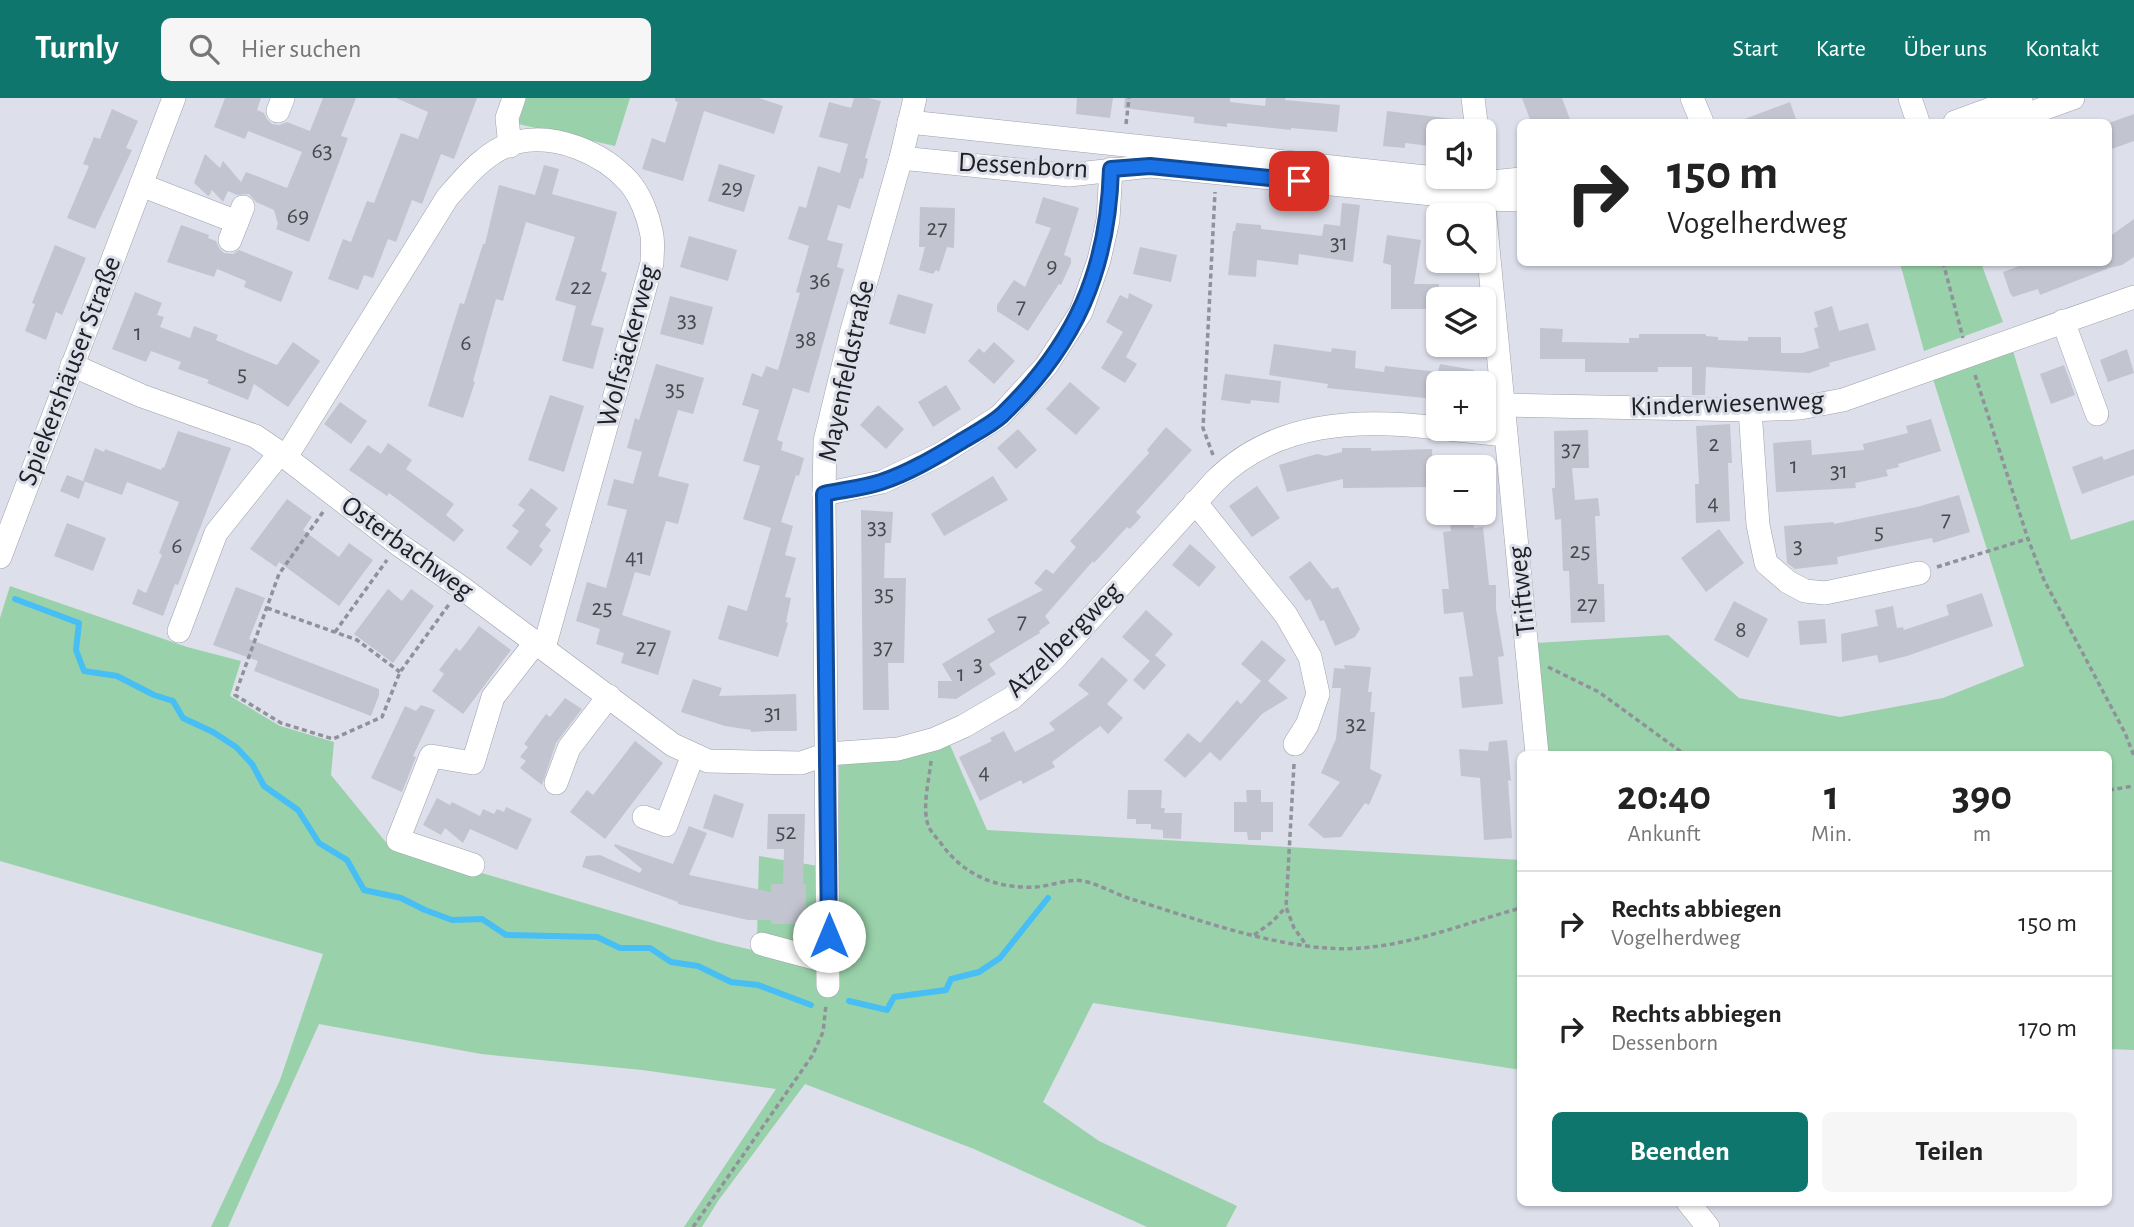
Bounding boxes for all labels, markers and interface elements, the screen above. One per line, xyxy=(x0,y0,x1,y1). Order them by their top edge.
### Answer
search box xyxy=(161,18,651,81)
icon: search xyxy=(185,30,223,68)
text: Turnly xyxy=(35,32,119,65)
text: Hier suchen xyxy=(241,36,361,62)
text: Start xyxy=(1733,37,1778,61)
text: Karte xyxy=(1816,37,1866,61)
text: Über uns xyxy=(1904,37,1987,61)
text: Kontakt xyxy=(2025,37,2099,61)
map controls xyxy=(1426,119,1496,525)
button: sound xyxy=(1426,119,1496,189)
house number: 63 xyxy=(311,139,333,163)
icon: right xyxy=(1552,147,1643,238)
street label: Dessenborn xyxy=(957,149,1089,183)
text: 150 m xyxy=(1667,149,1778,198)
pin xyxy=(1269,151,1329,211)
icon: arrive xyxy=(1280,162,1318,200)
house number: 29 xyxy=(721,176,743,200)
button: search xyxy=(1426,203,1496,273)
house number: 69 xyxy=(287,204,309,228)
text: Vogelherdweg xyxy=(1667,207,1847,239)
house number: 27 xyxy=(927,216,947,240)
house number: 31 xyxy=(1330,231,1348,255)
street label: Spiekershäuser Straße xyxy=(13,253,127,489)
house number: 9 xyxy=(1046,254,1058,278)
street label: Wolfsäckerweg xyxy=(593,262,663,430)
house number: 36 xyxy=(809,268,831,292)
house number: 22 xyxy=(570,275,592,299)
street label: Mayenfeldstraße xyxy=(814,278,880,464)
button: layers xyxy=(1426,287,1496,357)
house number: 7 xyxy=(1016,294,1026,318)
house number: 33 xyxy=(677,308,697,332)
house number: 1 xyxy=(134,321,142,345)
house number: 38 xyxy=(795,327,817,351)
house number: 6 xyxy=(460,331,472,355)
house number: 5 xyxy=(237,362,247,386)
button: + xyxy=(1426,371,1496,441)
house number: 35 xyxy=(665,377,685,401)
street label: Kinderwiesenweg xyxy=(1630,387,1825,421)
house number: 2 xyxy=(1709,432,1720,456)
house number: 37 xyxy=(1561,437,1581,461)
house number: 1 xyxy=(1790,454,1798,478)
button: − xyxy=(1426,455,1496,525)
house number: 31 xyxy=(1830,459,1848,483)
street label: Osterbachweg xyxy=(336,491,478,605)
house number: 4 xyxy=(1707,491,1719,515)
house number: 7 xyxy=(1941,507,1951,531)
house number: 33 xyxy=(867,515,887,539)
house number: 5 xyxy=(1874,520,1884,544)
house number: 6 xyxy=(171,534,183,558)
house number: 3 xyxy=(1793,534,1803,558)
house number: 25 xyxy=(1570,539,1590,563)
street label: Triftweg xyxy=(1503,544,1541,637)
house number: 41 xyxy=(625,545,645,569)
street label: Atzelbergweg xyxy=(1001,577,1127,703)
house number: 35 xyxy=(874,582,894,606)
house number: 27 xyxy=(1577,592,1597,616)
house number: 25 xyxy=(592,596,612,620)
house number: 7 xyxy=(1017,609,1027,633)
house number: 8 xyxy=(1735,618,1747,642)
house number: 27 xyxy=(636,635,656,659)
house number: 37 xyxy=(873,635,893,659)
house number: 3 xyxy=(973,652,983,676)
house number: 1 xyxy=(957,662,965,686)
house number: 31 xyxy=(764,701,782,725)
house number: 32 xyxy=(1346,712,1366,736)
house number: 4 xyxy=(978,760,990,784)
text: 20:40 xyxy=(1617,775,1711,817)
text: 1 xyxy=(1824,775,1839,817)
text: 390 xyxy=(1952,775,2012,817)
house number: 52 xyxy=(776,820,797,844)
text: Ankunft xyxy=(1628,823,1701,846)
text: Min. xyxy=(1811,823,1852,846)
text: m xyxy=(1973,823,1991,846)
text: Rechts abbiegen xyxy=(1611,896,1782,922)
position arrow xyxy=(792,899,866,973)
icon: right xyxy=(1552,905,1590,943)
text: 150 m xyxy=(2018,910,2077,936)
text: Vogelherdweg xyxy=(1611,927,1740,950)
text: Rechts abbiegen xyxy=(1611,1001,1782,1027)
icon: right xyxy=(1552,1010,1590,1048)
text: 170 m xyxy=(2018,1015,2077,1041)
text: Dessenborn xyxy=(1611,1032,1718,1055)
button: Beenden xyxy=(1552,1112,1808,1192)
button: Teilen xyxy=(1822,1112,2077,1192)

